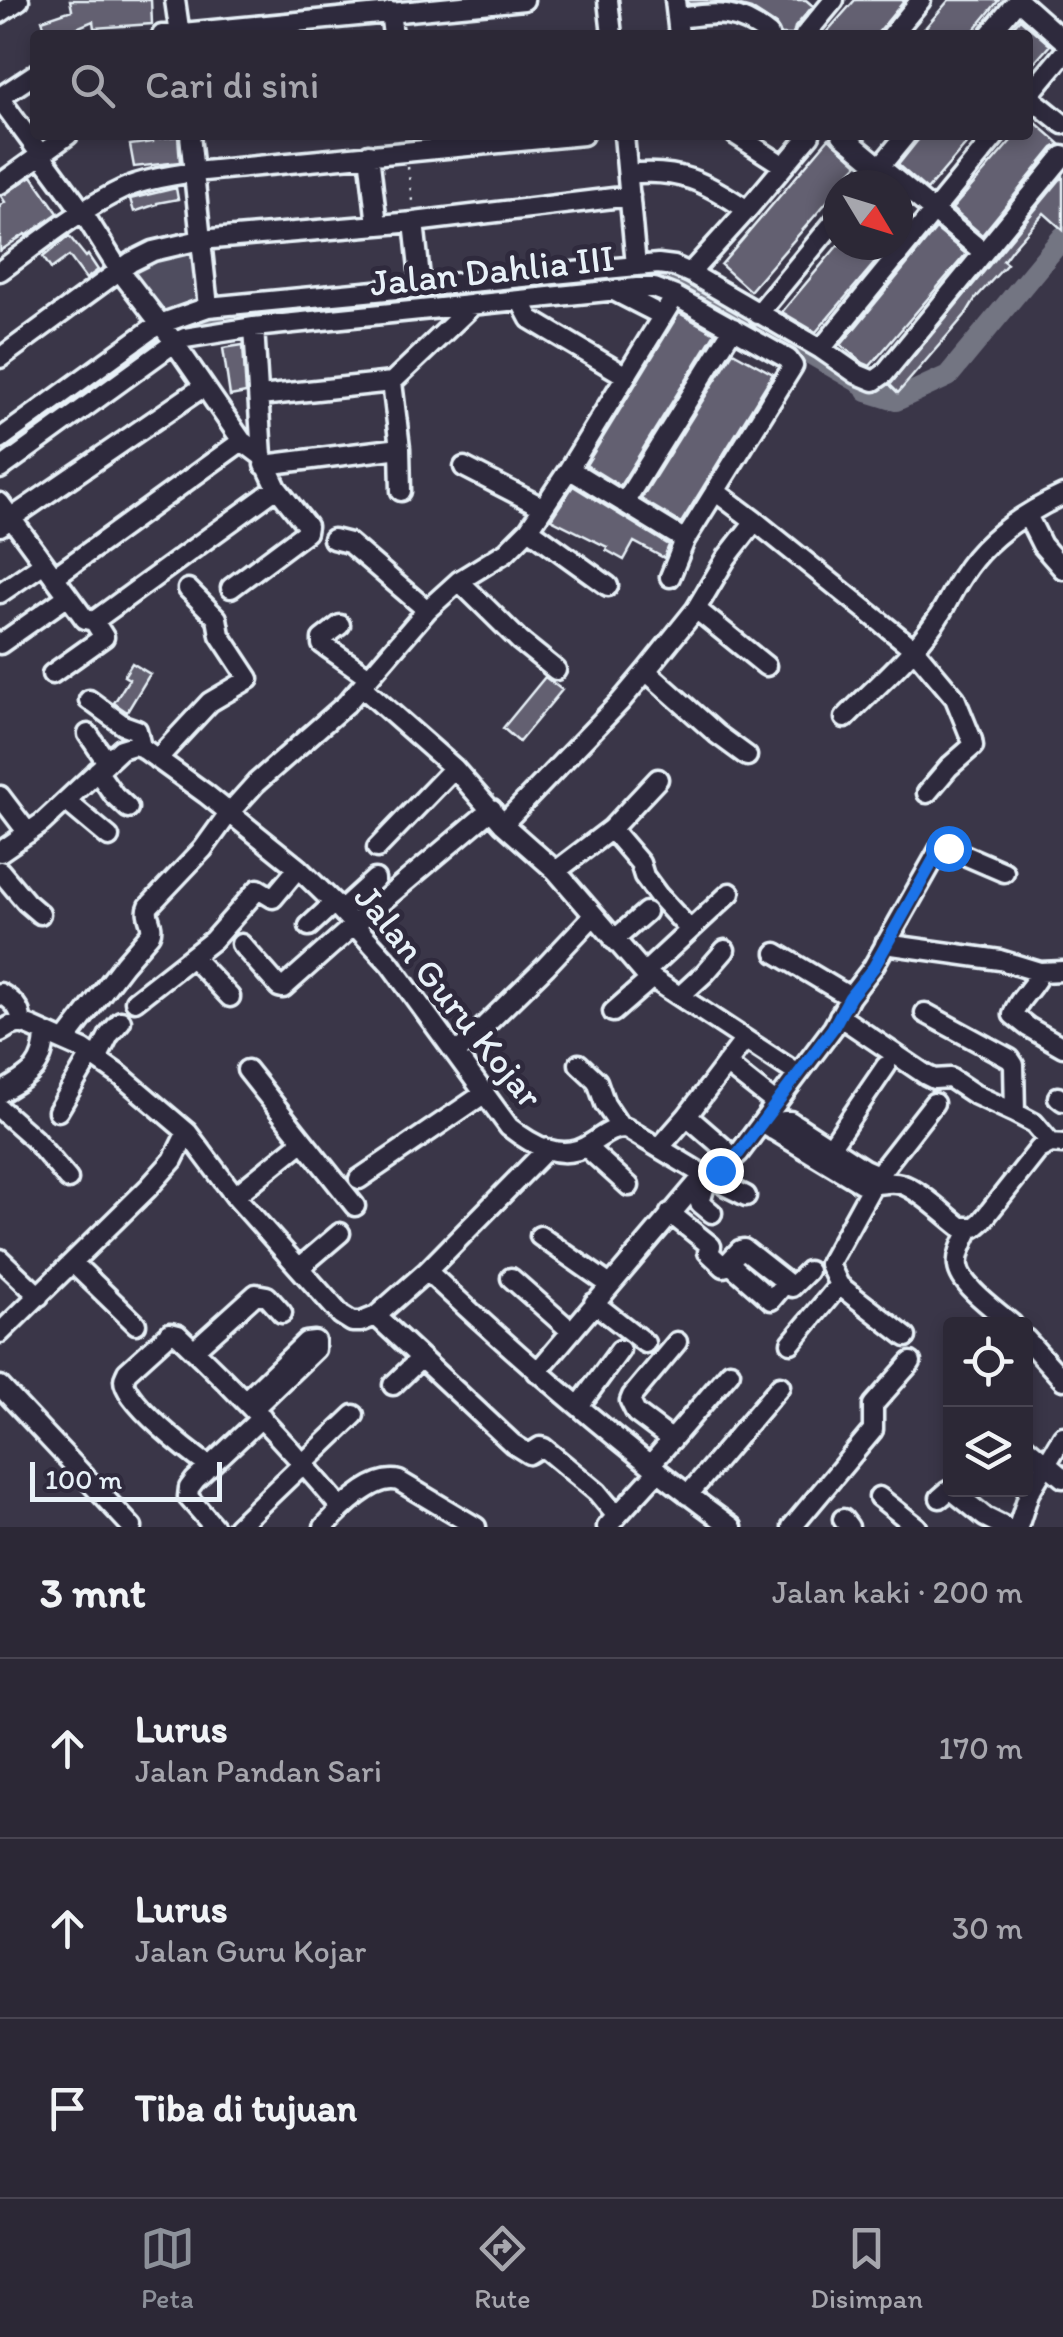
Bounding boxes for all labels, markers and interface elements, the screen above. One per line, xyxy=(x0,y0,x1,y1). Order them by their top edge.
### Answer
search box xyxy=(30,30,1033,140)
icon: search xyxy=(65,58,120,113)
text: Cari di sini xyxy=(145,62,319,108)
north arrow xyxy=(823,170,913,260)
street label: Jalan Dahlia III xyxy=(367,234,617,306)
route start xyxy=(926,826,972,872)
street label: Jalan Guru Kojar xyxy=(345,875,554,1118)
route end xyxy=(698,1148,744,1194)
map controls xyxy=(943,1317,1033,1497)
button: locate xyxy=(943,1317,1033,1407)
button: layers xyxy=(943,1407,1033,1497)
scale bar xyxy=(30,1457,222,1502)
text: 100 m xyxy=(45,1462,122,1496)
text: 3 mnt xyxy=(40,1567,146,1618)
text: Jalan kaki · 200 m xyxy=(772,1573,1023,1611)
text: Lurus xyxy=(135,1706,228,1752)
icon: ahead xyxy=(40,1721,95,1776)
text: 170 m xyxy=(938,1729,1023,1767)
text: Jalan Pandan Sari xyxy=(135,1752,382,1790)
text: Lurus xyxy=(135,1886,228,1932)
icon: ahead xyxy=(40,1901,95,1956)
text: 30 m xyxy=(952,1909,1023,1947)
text: Jalan Guru Kojar xyxy=(135,1932,366,1970)
icon: arrive xyxy=(40,2081,95,2136)
text: Tiba di tujuan xyxy=(135,2085,357,2131)
tab: Peta xyxy=(140,2221,195,2315)
tab: Rute xyxy=(474,2221,531,2315)
tab: Disimpan xyxy=(810,2221,923,2315)

